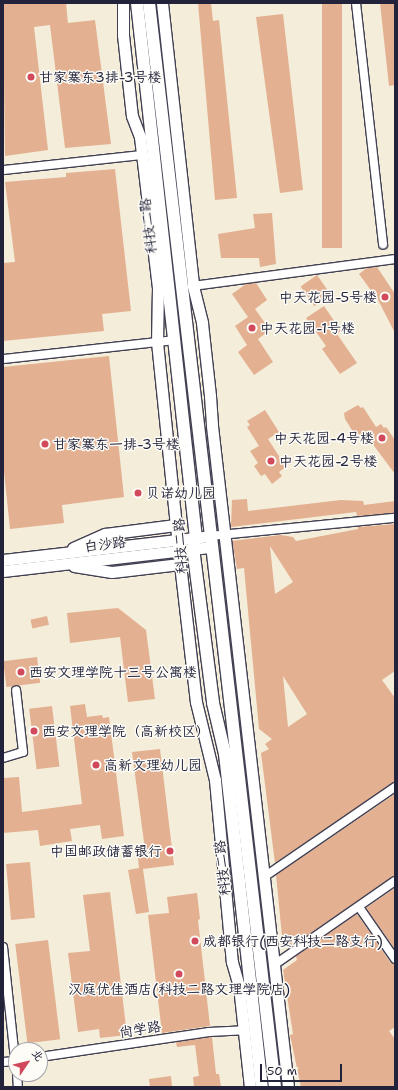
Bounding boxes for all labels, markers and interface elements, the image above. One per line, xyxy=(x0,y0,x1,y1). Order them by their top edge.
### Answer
place label: 甘家寨东3排-3号楼 xyxy=(39,69,161,85)
marker: 甘家寨东3排-3号楼 xyxy=(26,72,36,82)
street label: 科技二路 xyxy=(136,197,160,255)
place label: 中天花园-5号楼 xyxy=(279,289,377,305)
marker: 中天花园-5号楼 xyxy=(380,292,390,302)
place label: 中天花园-1号楼 xyxy=(260,320,355,336)
marker: 中天花园-1号楼 xyxy=(247,323,257,333)
place label: 中天花园-4号楼 xyxy=(274,430,374,446)
marker: 中天花园-4号楼 xyxy=(377,433,387,443)
place label: 甘家寨东一排-3号楼 xyxy=(53,436,180,452)
marker: 甘家寨东一排-3号楼 xyxy=(40,439,50,449)
place label: 中天花园-2号楼 xyxy=(279,453,377,469)
marker: 中天花园-2号楼 xyxy=(266,456,276,466)
place label: 贝诺幼儿园 xyxy=(146,485,216,501)
marker: 贝诺幼儿园 xyxy=(133,488,143,498)
street label: 科技二路 xyxy=(170,518,190,574)
street label: 白沙路 xyxy=(83,533,127,555)
place label: 西安文理学院十三号公寓楼 xyxy=(29,664,197,680)
marker: 西安文理学院十三号公寓楼 xyxy=(16,667,26,677)
place label: 西安文理学院（高新校区） xyxy=(42,723,210,739)
marker: 西安文理学院（高新校区） xyxy=(29,726,39,736)
place label: 高新文理幼儿园 xyxy=(104,757,202,773)
marker: 高新文理幼儿园 xyxy=(91,760,101,770)
street label: 科技二路 xyxy=(211,839,233,897)
place label: 中国邮政储蓄银行 xyxy=(50,843,162,859)
marker: 中国邮政储蓄银行 xyxy=(165,846,175,856)
place label: 成都银行(西安科技二路支行) xyxy=(203,933,383,949)
marker: 成都银行(西安科技二路支行) xyxy=(190,936,200,946)
marker: 汉庭优佳酒店(科技二路文理学院店) xyxy=(174,969,184,979)
place label: 汉庭优佳酒店(科技二路文理学院店) xyxy=(68,981,290,997)
street label: 尚学路 xyxy=(118,1017,162,1041)
north arrow xyxy=(8,1042,48,1082)
text: 北 xyxy=(28,1047,47,1064)
scale bar xyxy=(262,1056,344,1082)
text: 50 m xyxy=(267,1063,297,1079)

